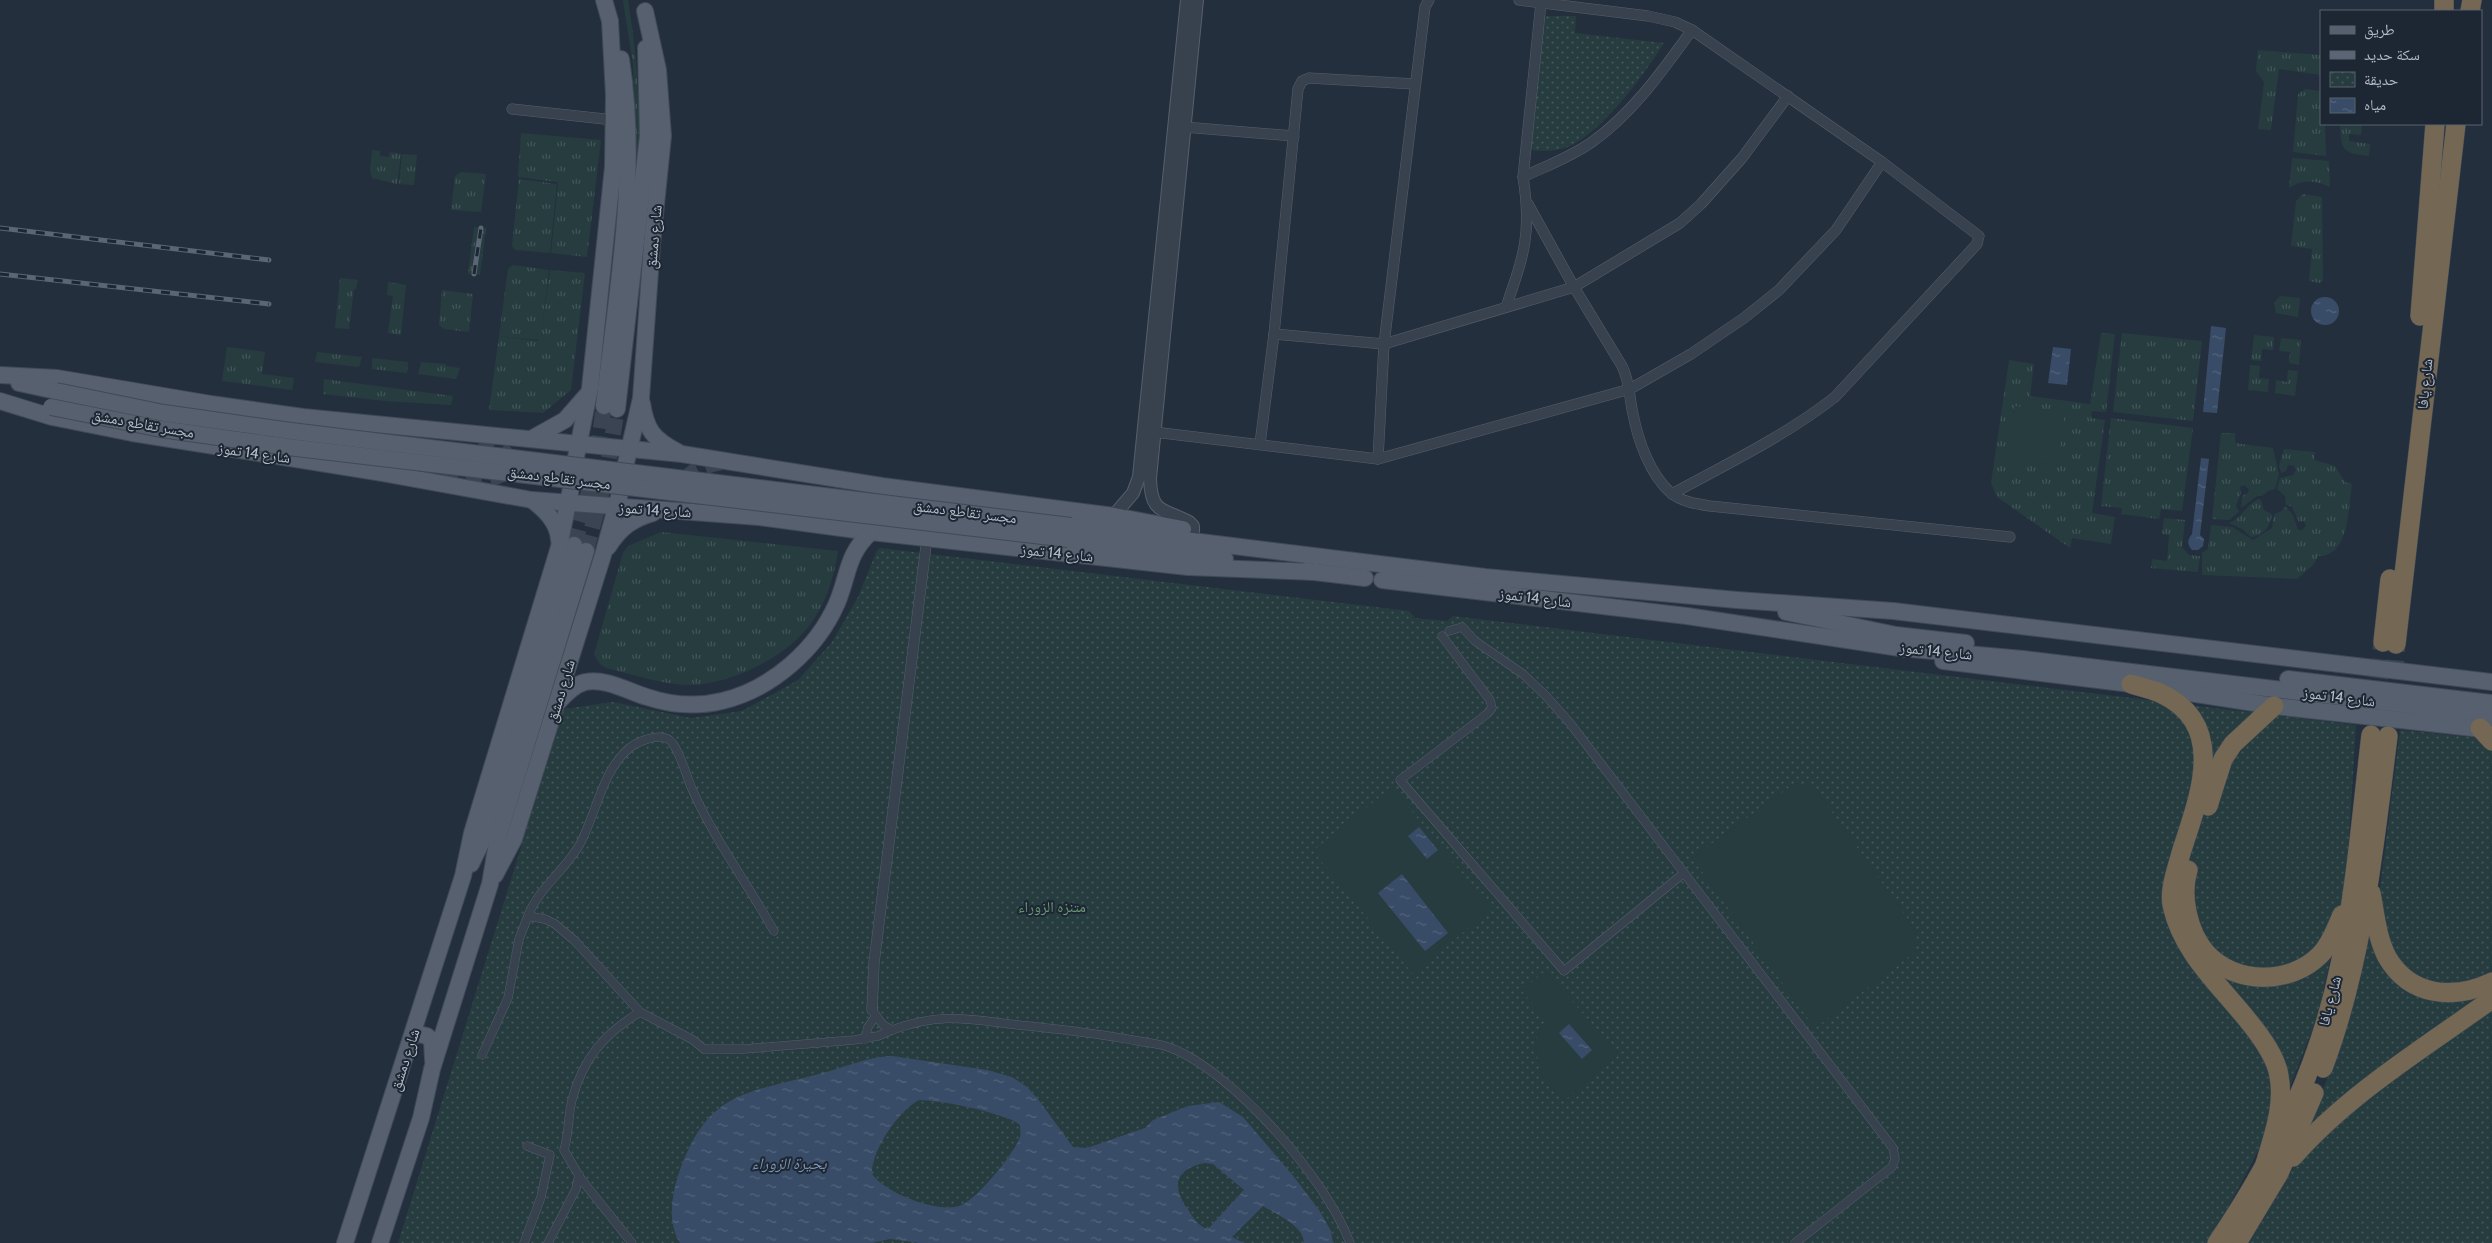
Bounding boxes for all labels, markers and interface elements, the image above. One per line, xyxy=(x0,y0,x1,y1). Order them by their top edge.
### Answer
legend xyxy=(2320,10,2482,125)
text: طريق xyxy=(2364,21,2395,40)
text: سكة حديد xyxy=(2364,46,2420,64)
text: حديقة xyxy=(2364,71,2399,89)
text: مياه xyxy=(2364,96,2386,114)
street label: شارع دمشق xyxy=(642,204,667,270)
street label: شارع يافا xyxy=(2413,358,2438,410)
street label: مجسر تقاطع دمشق xyxy=(90,406,196,443)
street label: شارع 14 تموز xyxy=(215,439,292,468)
street label: مجسر تقاطع دمشق xyxy=(506,463,612,494)
street label: مجسر تقاطع دمشق xyxy=(912,497,1018,528)
street label: شارع 14 تموز xyxy=(617,498,692,523)
street label: شارع 14 تموز xyxy=(1019,540,1094,567)
street label: شارع 14 تموز xyxy=(1497,584,1572,612)
street label: شارع 14 تموز xyxy=(1898,638,1973,665)
street label: شارع دمشق xyxy=(543,657,580,725)
street label: شارع 14 تموز xyxy=(2301,683,2376,711)
park label: متنزه الزوراء xyxy=(1018,898,1086,916)
street label: شارع يافا xyxy=(2315,974,2346,1028)
street label: شارع دمشق xyxy=(386,1026,425,1094)
water label: بحيرة الزوراء xyxy=(751,1154,827,1173)

